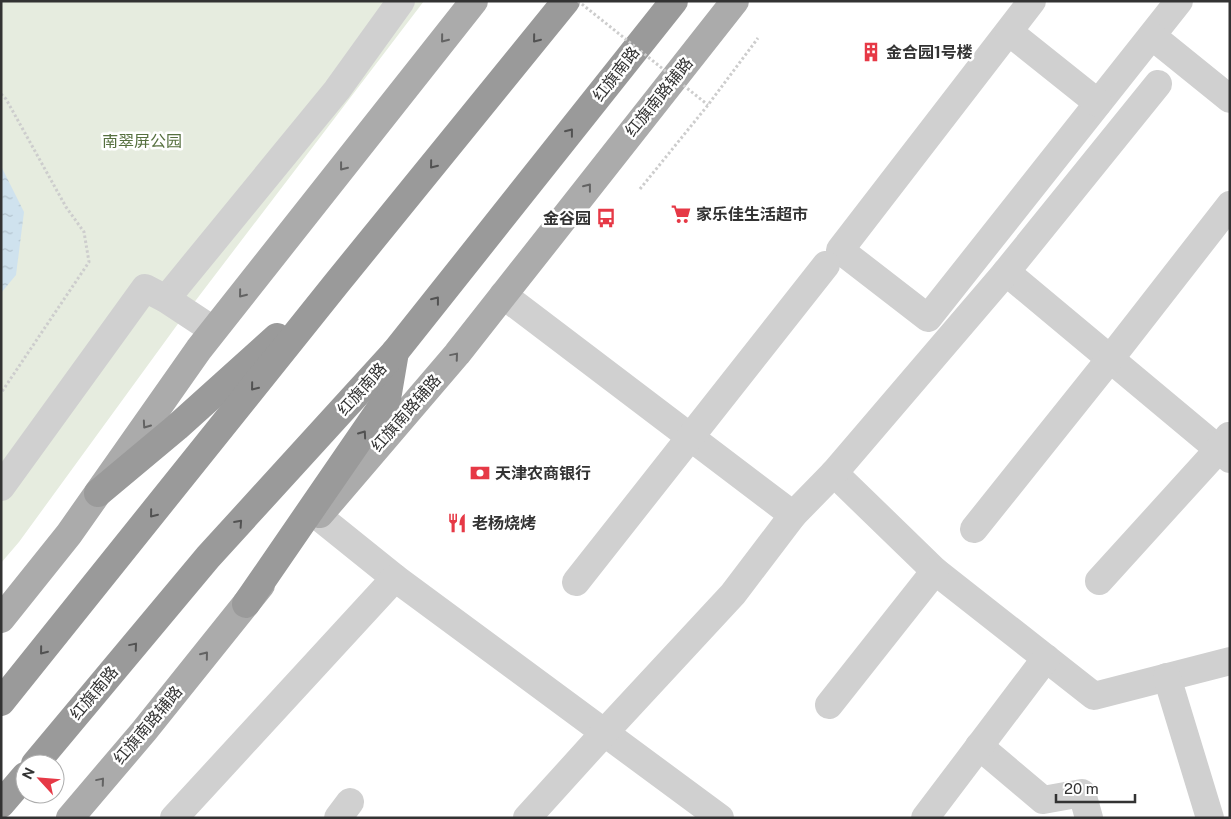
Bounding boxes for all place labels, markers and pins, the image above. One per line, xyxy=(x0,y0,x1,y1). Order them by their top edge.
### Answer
building icon: 金合园1号楼 xyxy=(860,41,882,63)
place label: 金合园1号楼 xyxy=(886,43,973,62)
supermarket icon: 家乐佳生活超市 xyxy=(670,203,692,225)
place label: 家乐佳生活超市 xyxy=(696,205,808,224)
bus stop icon: 金谷园 xyxy=(595,207,617,229)
place label: 金谷园 xyxy=(543,209,591,228)
bank icon: 天津农商银行 xyxy=(469,462,491,484)
place label: 天津农商银行 xyxy=(495,464,591,483)
restaurant icon: 老杨烧烤 xyxy=(446,512,468,534)
place label: 老杨烧烤 xyxy=(472,514,536,533)

